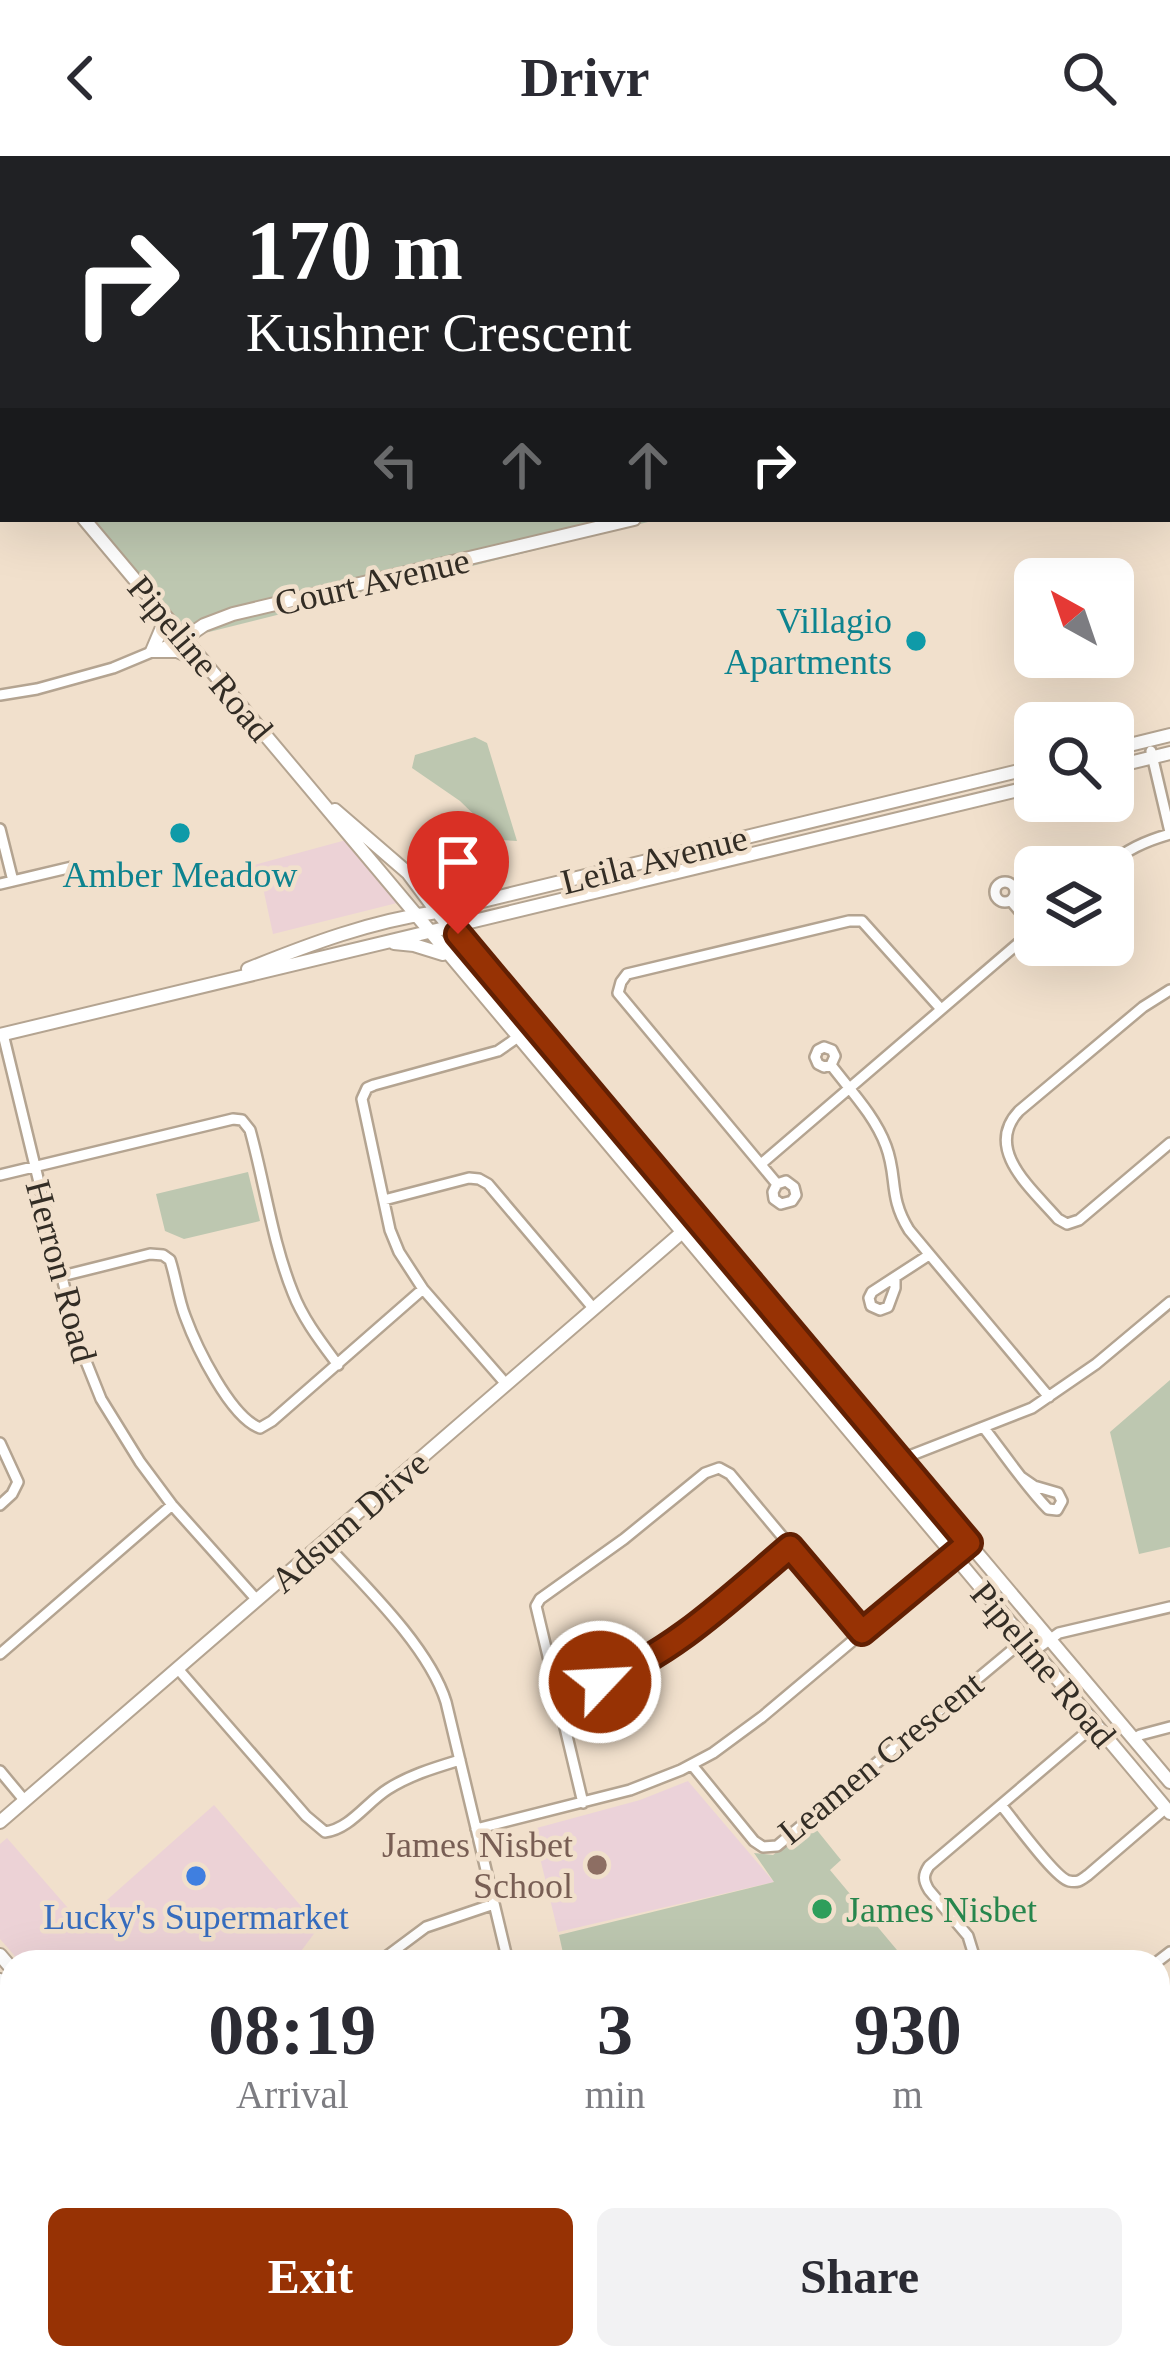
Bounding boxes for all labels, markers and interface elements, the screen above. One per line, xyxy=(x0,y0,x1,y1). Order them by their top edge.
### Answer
icon: back xyxy=(48,45,114,111)
icon: search xyxy=(1056,45,1122,111)
text: Drivr xyxy=(521,48,649,108)
icon: right xyxy=(48,204,204,360)
text: 170 m xyxy=(246,204,463,297)
text: Kushner Crescent xyxy=(246,303,631,363)
icon: left xyxy=(363,432,429,498)
icon: ahead xyxy=(489,432,555,498)
icon: ahead xyxy=(615,432,681,498)
icon: right xyxy=(741,432,807,498)
street label: Court Avenue xyxy=(271,540,473,624)
north arrow xyxy=(1014,558,1134,678)
map controls xyxy=(1014,558,1134,966)
street label: Pipeline Road xyxy=(120,568,281,749)
place label: Villagio Apartments xyxy=(724,601,892,682)
marker: Villagio Apartments xyxy=(903,628,929,654)
button: search xyxy=(1014,702,1134,822)
pin xyxy=(407,811,509,934)
street label: Leila Avenue xyxy=(557,818,751,902)
marker: Amber Meadow xyxy=(167,820,193,846)
icon: arrive xyxy=(425,829,491,895)
button: layers xyxy=(1014,846,1134,966)
place label: Amber Meadow xyxy=(63,855,297,895)
street label: Herron Road xyxy=(18,1176,105,1367)
street label: Adsum Drive xyxy=(263,1443,436,1601)
street label: Pipeline Road xyxy=(963,1574,1124,1755)
position arrow xyxy=(537,1619,663,1745)
street label: Leamen Crescent xyxy=(771,1663,991,1852)
place label: James Nisbet School xyxy=(382,1825,573,1906)
marker: James Nisbet School xyxy=(584,1852,610,1878)
marker: Lucky's Supermarket xyxy=(183,1863,209,1889)
place label: James Nisbet xyxy=(846,1890,1037,1930)
marker: James Nisbet xyxy=(809,1896,835,1922)
place label: Lucky's Supermarket xyxy=(43,1897,349,1937)
text: 08:19 xyxy=(208,1990,376,2070)
text: 3 xyxy=(597,1990,633,2070)
text: 930 xyxy=(854,1990,962,2070)
text: Arrival xyxy=(236,2073,349,2116)
text: min xyxy=(585,2073,645,2116)
text: m xyxy=(892,2073,923,2116)
button: Exit xyxy=(48,2208,573,2346)
button: Share xyxy=(597,2208,1122,2346)

